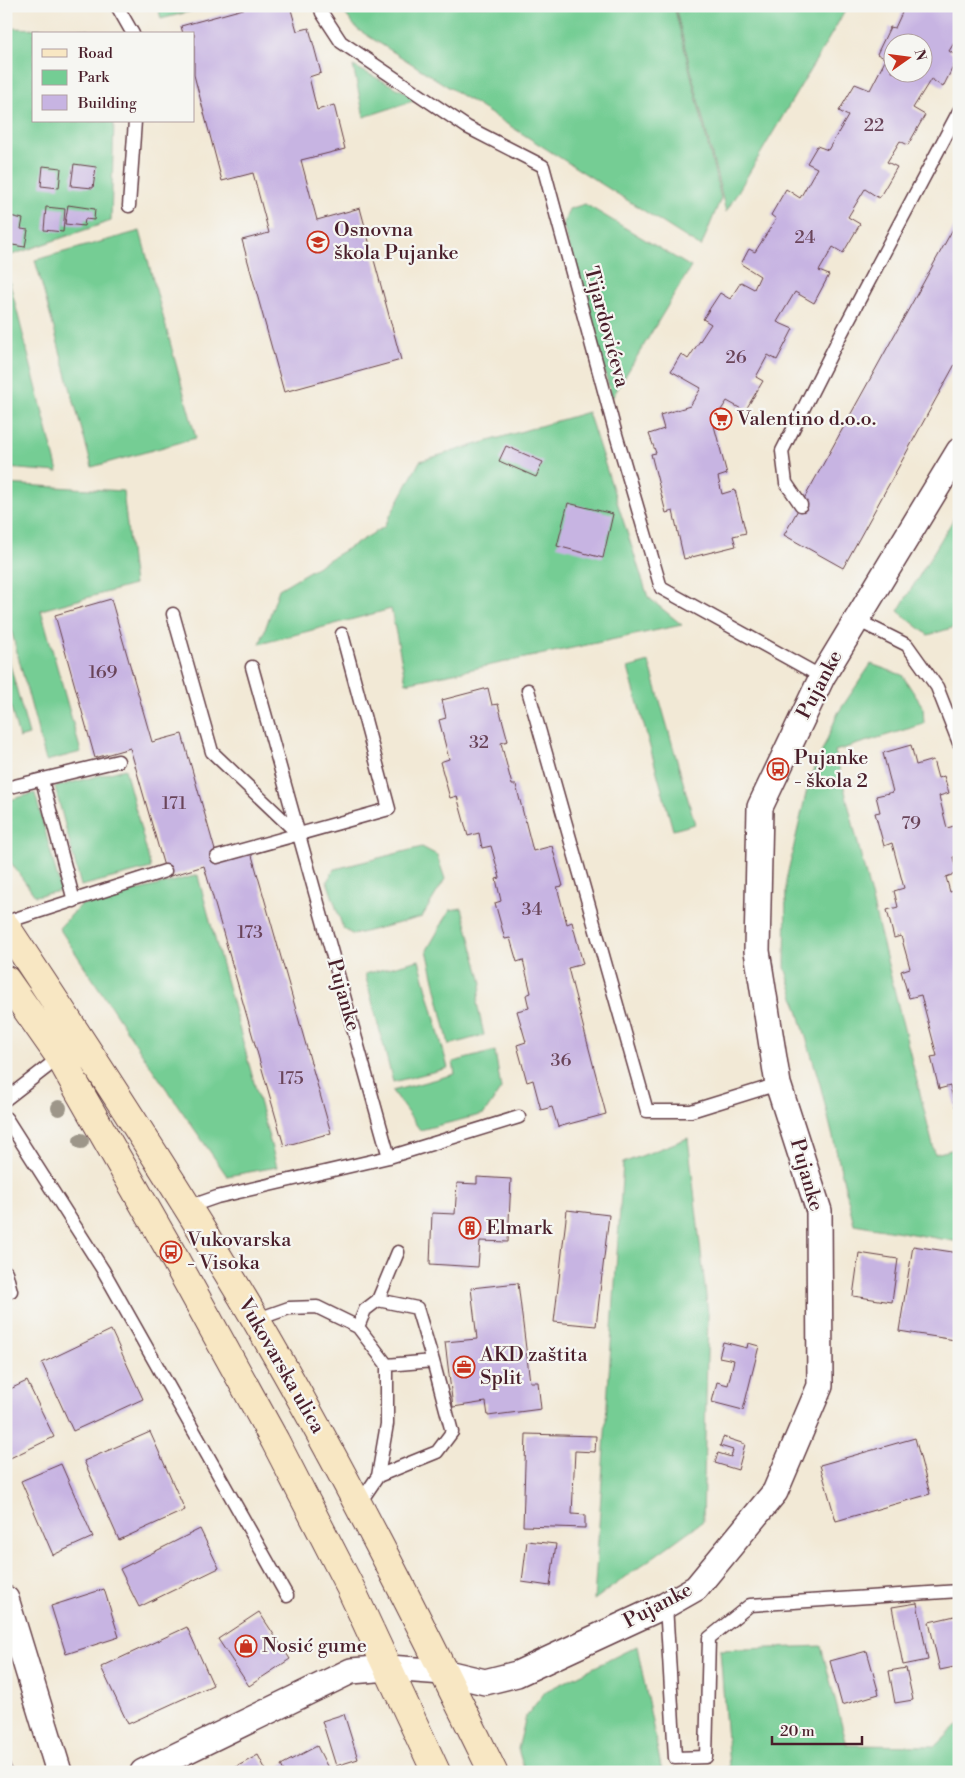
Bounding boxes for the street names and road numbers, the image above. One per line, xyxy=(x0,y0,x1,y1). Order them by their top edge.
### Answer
street label: Tijardovićeva xyxy=(578,264,634,391)
street label: Pujanke xyxy=(792,646,848,724)
street label: Pujanke xyxy=(321,956,365,1034)
street label: Pujanke xyxy=(784,1136,828,1214)
street label: Vukovarska ulica xyxy=(232,1293,330,1439)
street label: Pujanke xyxy=(619,1578,697,1634)

